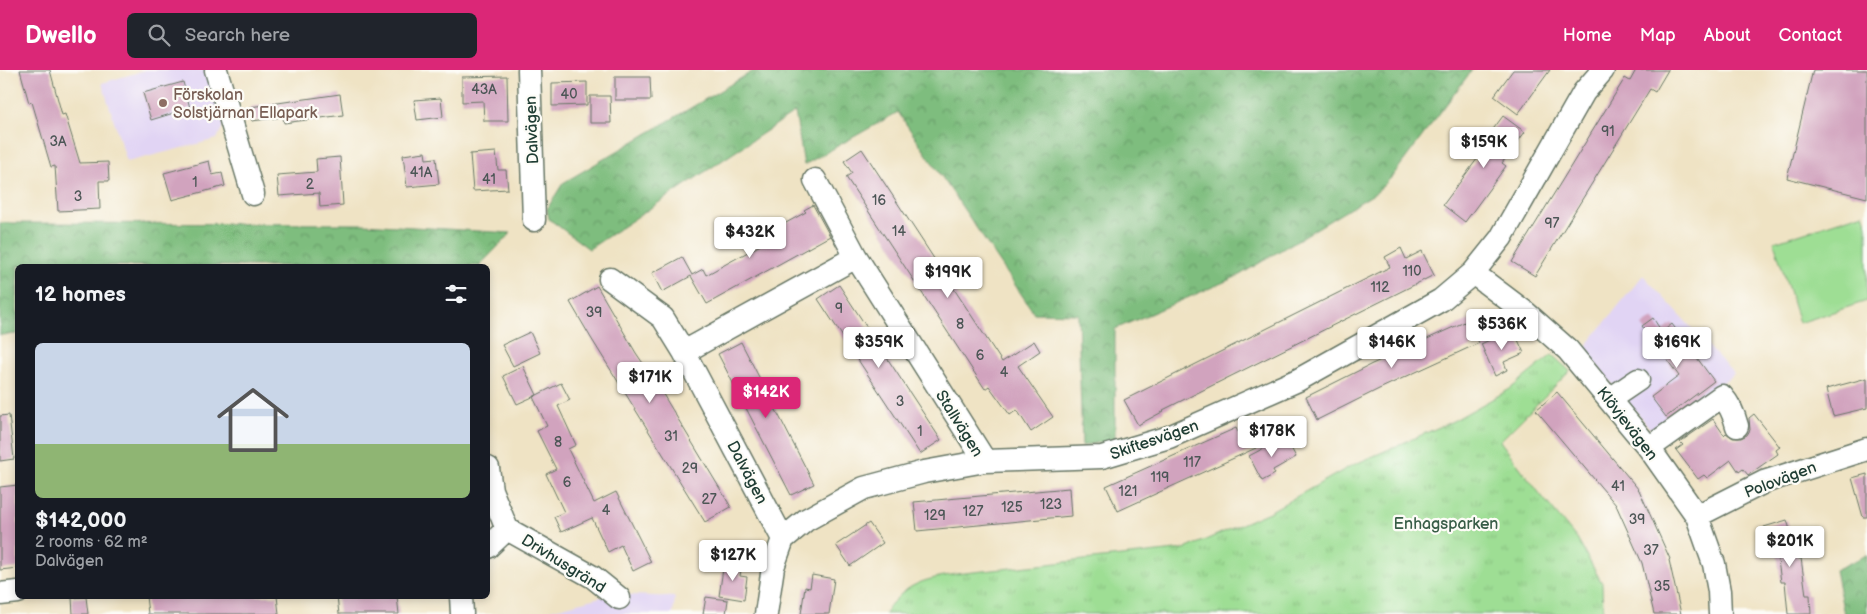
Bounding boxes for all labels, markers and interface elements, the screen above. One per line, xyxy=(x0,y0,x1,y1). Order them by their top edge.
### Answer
search box xyxy=(127,13,477,58)
text: Dwello xyxy=(25,21,97,50)
icon: search xyxy=(145,21,173,49)
text: Search here xyxy=(185,24,290,47)
text: Home xyxy=(1563,25,1612,46)
text: Map xyxy=(1640,25,1676,46)
text: About xyxy=(1704,25,1751,46)
text: Contact xyxy=(1779,25,1842,46)
house number: 43A xyxy=(471,81,497,98)
place label: Förskolan Solstjärnan Ellapark xyxy=(173,86,318,123)
house number: 40 xyxy=(561,86,577,103)
street label: Dalvägen xyxy=(522,95,543,164)
marker: Förskolan Solstjärnan Ellapark xyxy=(157,97,169,109)
house number: 91 xyxy=(1601,123,1615,140)
pin: $159K xyxy=(1449,126,1519,169)
house number: 3A xyxy=(49,133,67,150)
text: $159K xyxy=(1461,133,1507,152)
house number: 41A xyxy=(410,164,433,181)
house number: 41 xyxy=(482,171,496,188)
house number: 1 xyxy=(192,174,198,191)
house number: 2 xyxy=(306,176,315,193)
house number: 3 xyxy=(74,188,82,205)
house number: 16 xyxy=(872,192,886,209)
house number: 97 xyxy=(1545,215,1560,232)
pin: $432K xyxy=(715,216,785,259)
text: $432K xyxy=(725,223,775,242)
house number: 14 xyxy=(892,223,906,240)
pin: $199K xyxy=(913,256,983,299)
text: $199K xyxy=(925,263,971,282)
house number: 110 xyxy=(1402,263,1422,280)
house number: 112 xyxy=(1370,279,1390,296)
icon: filters xyxy=(442,280,470,308)
text: 12 homes xyxy=(35,282,126,307)
house number: 9 xyxy=(835,300,843,317)
house number: 39 xyxy=(586,304,602,321)
pin: $536K xyxy=(1467,308,1537,351)
text: $536K xyxy=(1477,315,1527,334)
house number: 8 xyxy=(956,316,964,333)
pin: $359K xyxy=(844,326,914,369)
pin: $146K xyxy=(1357,326,1427,369)
pin: $169K xyxy=(1642,326,1712,369)
text: $359K xyxy=(854,333,904,352)
text: $146K xyxy=(1368,333,1416,352)
text: $169K xyxy=(1653,333,1701,352)
house number: 6 xyxy=(976,347,985,364)
pin: $171K xyxy=(615,362,685,404)
house number: 4 xyxy=(1000,364,1009,381)
text: $171K xyxy=(628,368,672,387)
icon: home xyxy=(208,375,298,465)
pin: $142K xyxy=(731,376,801,419)
text: $142K xyxy=(742,383,790,402)
street label: Klövjevägen xyxy=(1592,383,1661,464)
street label: Stallvägen xyxy=(931,387,987,460)
house number: 3 xyxy=(896,393,904,410)
street label: Skiftesvägen xyxy=(1108,416,1201,464)
pin: $178K xyxy=(1237,416,1307,458)
text: $178K xyxy=(1249,422,1295,441)
house number: 1 xyxy=(917,423,923,440)
house number: 31 xyxy=(664,428,678,445)
house number: 8 xyxy=(554,434,562,451)
street label: Dalvägen xyxy=(722,438,771,507)
house number: 117 xyxy=(1183,454,1201,471)
street label: Polovägen xyxy=(1742,458,1819,503)
house number: 29 xyxy=(682,460,698,477)
house number: 119 xyxy=(1151,469,1169,486)
house number: 6 xyxy=(563,474,572,491)
house number: 41 xyxy=(1611,478,1625,495)
house number: 121 xyxy=(1119,483,1137,500)
house number: 27 xyxy=(701,491,717,508)
house number: 123 xyxy=(1040,496,1062,513)
house number: 125 xyxy=(1001,499,1023,516)
house number: 4 xyxy=(602,502,611,519)
house number: 127 xyxy=(963,503,983,520)
house number: 129 xyxy=(924,507,946,524)
text: $142,000 xyxy=(35,508,127,533)
house number: 39 xyxy=(1629,511,1645,528)
park label: Enhagsparken xyxy=(1394,515,1498,534)
pin: $201K xyxy=(1755,526,1825,568)
street label: Drivhusgränd xyxy=(518,531,609,598)
text: $201K xyxy=(1766,532,1814,551)
text: 2 rooms · 62 m² xyxy=(35,533,148,552)
pin: $127K xyxy=(698,540,768,582)
house number: 37 xyxy=(1643,542,1659,559)
text: $127K xyxy=(710,546,756,565)
text: Dalvägen xyxy=(35,552,103,571)
house number: 35 xyxy=(1654,578,1670,595)

